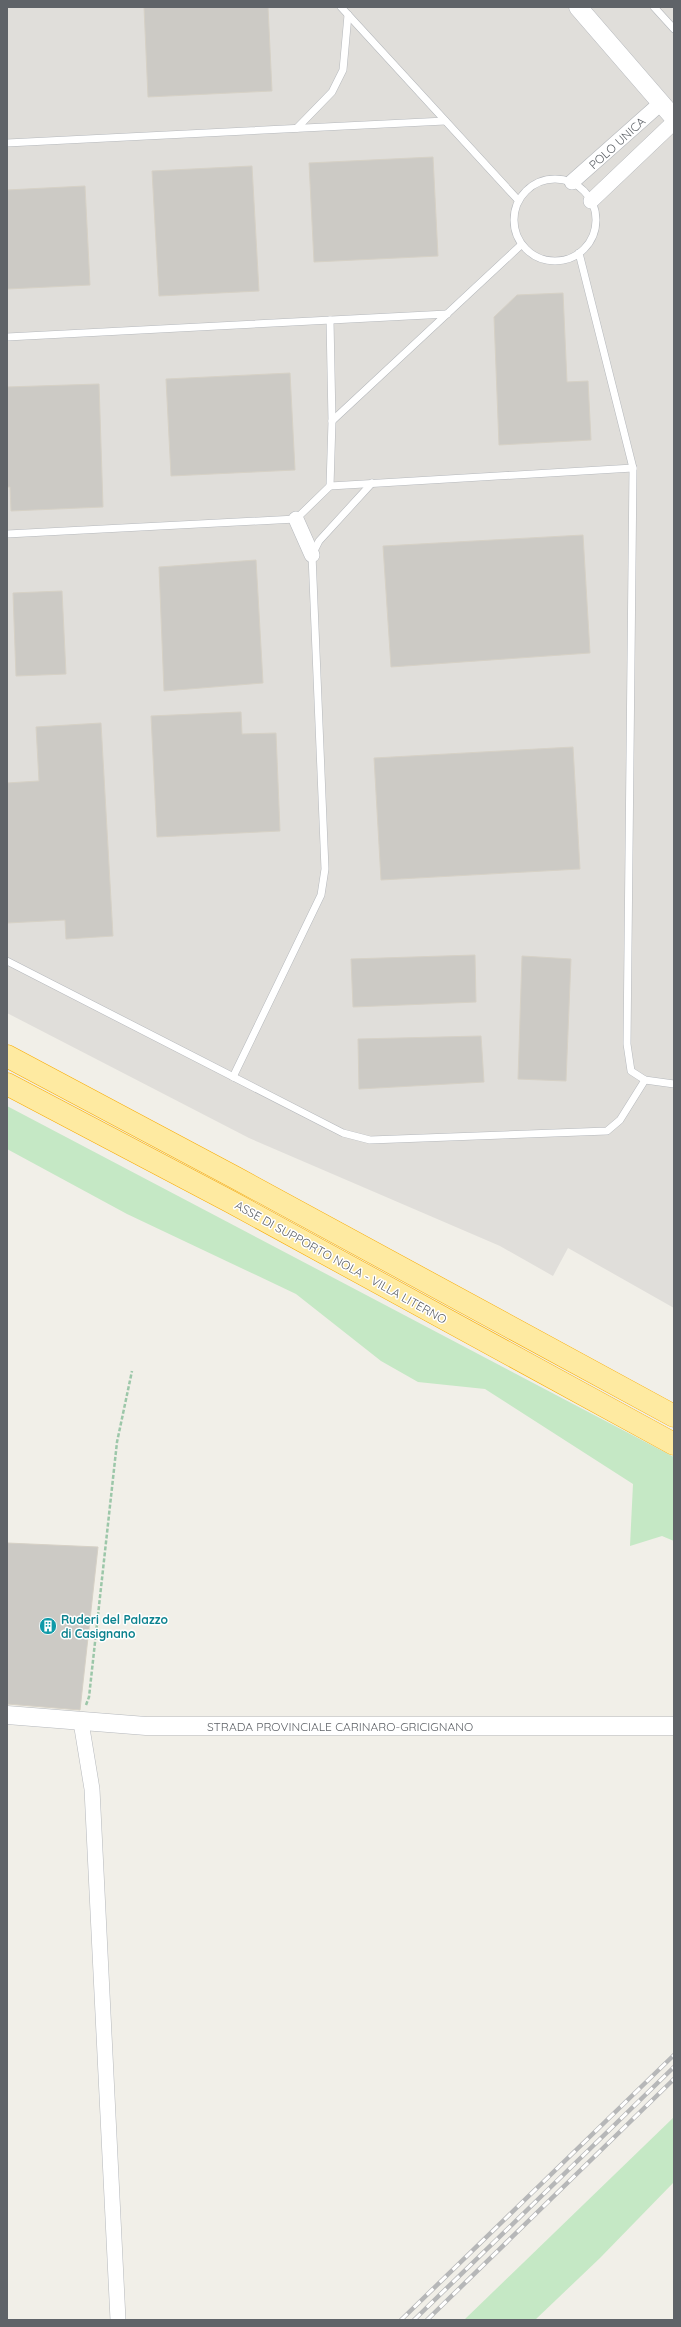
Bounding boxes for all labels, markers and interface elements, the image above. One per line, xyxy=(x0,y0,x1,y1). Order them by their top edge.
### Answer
street label: POLO UNICA xyxy=(586,114,649,172)
street label: ASSE DI SUPPORTO NOLA - VILLA LITERNO xyxy=(232,1197,450,1327)
place label: Ruderi del Palazzo di Casignano xyxy=(61,1612,168,1641)
building icon: Ruderi del Palazzo di Casignano xyxy=(38,1616,58,1636)
street label: STRADA PROVINCIALE CARINARO-GRICIGNANO xyxy=(207,1719,473,1734)

